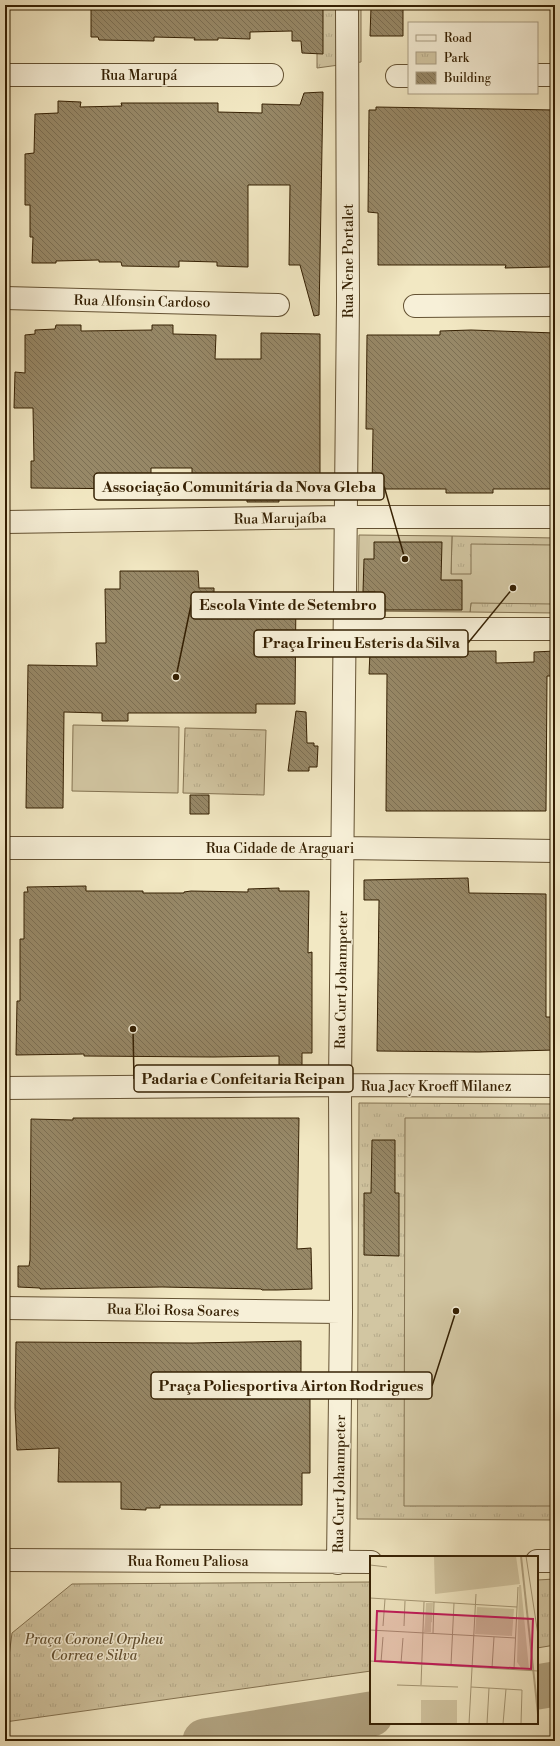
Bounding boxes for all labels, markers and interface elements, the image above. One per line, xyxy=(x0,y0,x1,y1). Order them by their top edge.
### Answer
legend xyxy=(408,22,538,94)
text: Road xyxy=(444,31,472,46)
text: Park xyxy=(444,51,470,66)
street label: Rua Marupá xyxy=(101,67,178,85)
text: Building xyxy=(443,71,492,86)
street label: Rua Nene Portalet xyxy=(340,204,358,318)
street label: Rua Alfonsin Cardoso xyxy=(73,292,211,312)
callout: Associação Comunitária da Nova Gleba xyxy=(94,473,384,500)
text: Associação Comunitária da Nova Gleba xyxy=(101,478,377,497)
street label: Rua Marujaíba xyxy=(233,509,328,529)
callout: Escola Vinte de Setembro xyxy=(191,592,385,619)
text: Escola Vinte de Setembro xyxy=(199,596,377,615)
callout: Praça Irineu Esteris da Silva xyxy=(254,630,468,657)
text: Praça Irineu Esteris da Silva xyxy=(262,634,461,653)
street label: Rua Cidade de Araguari xyxy=(206,840,355,858)
street label: Rua Curt Johannpeter xyxy=(332,911,352,1049)
callout: Padaria e Confeitaria Reipan xyxy=(134,1065,353,1092)
text: Padaria e Confeitaria Reipan xyxy=(141,1070,345,1089)
street label: Rua Jacy Kroeff Milanez xyxy=(361,1078,512,1096)
street label: Rua Eloi Rosa Soares xyxy=(107,1301,239,1321)
callout: Praça Poliesportiva Airton Rodrigues xyxy=(151,1372,432,1399)
text: Praça Poliesportiva Airton Rodrigues xyxy=(159,1377,423,1396)
street label: Rua Curt Johannpeter xyxy=(330,1415,350,1553)
street label: Rua Romeu Paliosa xyxy=(127,1553,249,1571)
inset map xyxy=(370,1556,538,1724)
park label: Praça Coronel Orpheu Correa e Silva xyxy=(24,1631,163,1665)

